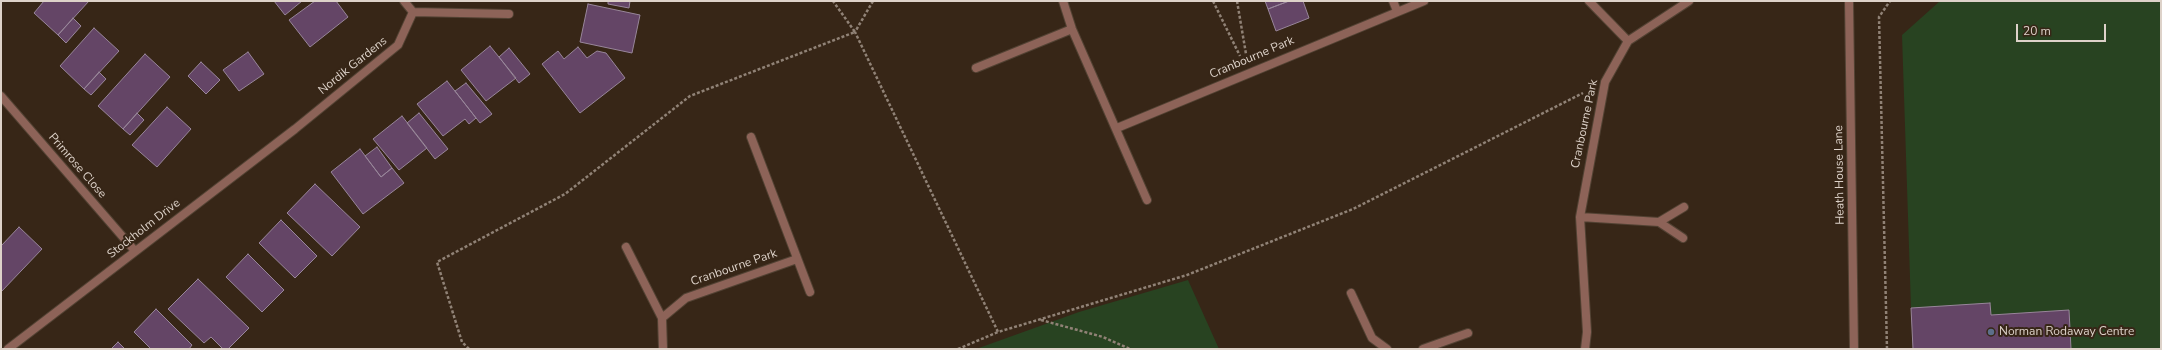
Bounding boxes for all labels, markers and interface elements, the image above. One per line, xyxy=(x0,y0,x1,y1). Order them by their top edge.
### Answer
scale bar xyxy=(2018,16,2108,42)
text: 20 m xyxy=(2023,23,2051,39)
street label: Nordik Gardens xyxy=(316,34,390,98)
street label: Cranbourne Park xyxy=(1208,34,1296,82)
street label: Cranbourne Park xyxy=(1569,78,1601,170)
street label: Heath House Lane xyxy=(1832,125,1848,225)
street label: Primrose Close xyxy=(45,131,109,201)
street label: Stockholm Drive xyxy=(105,196,183,262)
street label: Cranbourne Park xyxy=(689,246,779,290)
place label: Norman Rodaway Centre xyxy=(1999,325,2134,339)
marker: Norman Rodaway Centre xyxy=(1986,327,1996,337)

